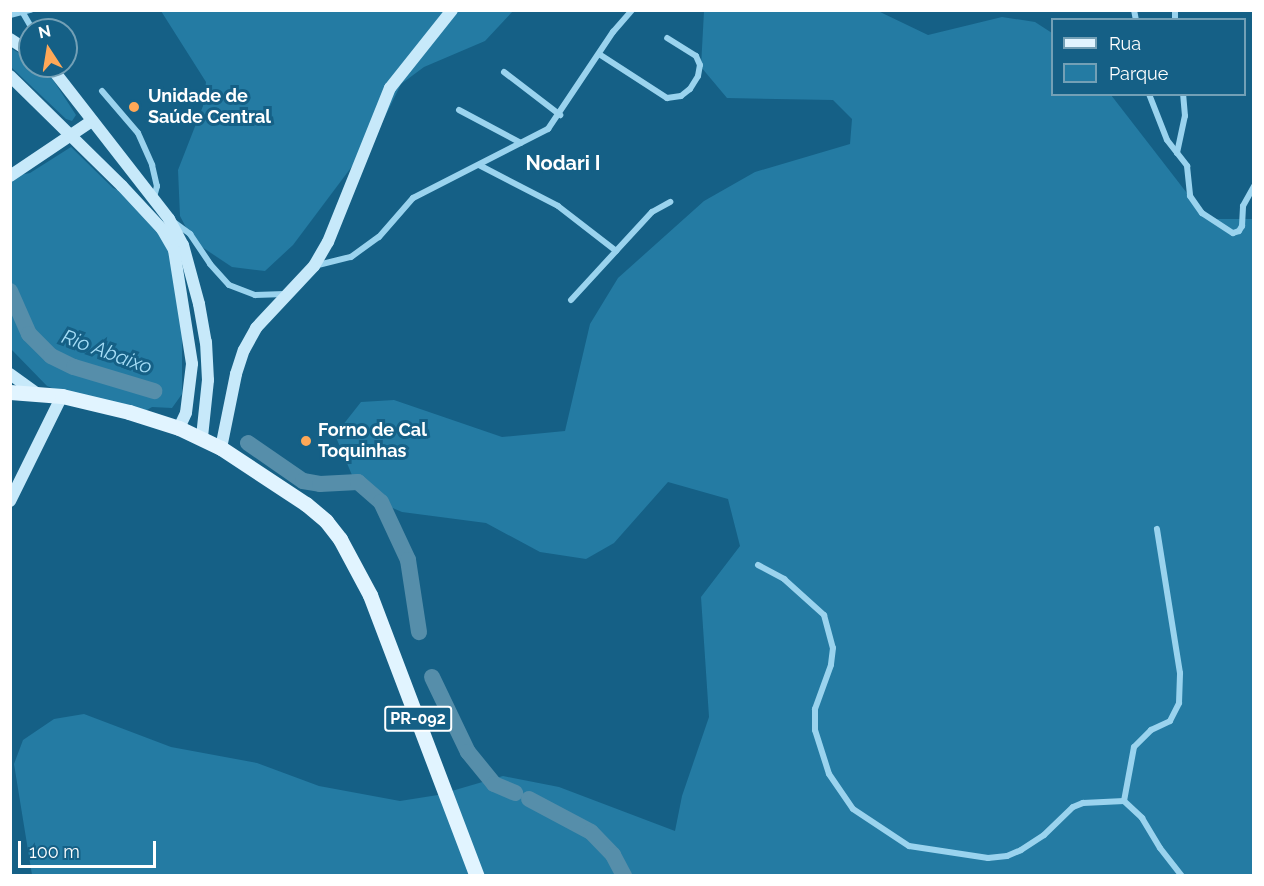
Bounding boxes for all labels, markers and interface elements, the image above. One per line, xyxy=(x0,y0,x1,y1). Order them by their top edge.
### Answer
north arrow xyxy=(18,18,78,78)
legend xyxy=(1051,18,1246,96)
text: N xyxy=(37,21,53,42)
text: Rua xyxy=(1109,33,1141,54)
text: Parque xyxy=(1109,63,1168,84)
place label: Unidade de Saúde Central xyxy=(148,86,271,128)
marker: Unidade de Saúde Central xyxy=(125,98,143,116)
district label: Nodari I xyxy=(526,151,600,175)
water label: Rio Abaixo xyxy=(58,324,156,380)
place label: Forno de Cal Toquinhas xyxy=(318,420,427,462)
marker: Forno de Cal Toquinhas xyxy=(299,434,313,448)
road number: PR-092 xyxy=(384,706,452,732)
scale bar xyxy=(21,829,159,867)
text: 100 m xyxy=(29,841,80,862)

